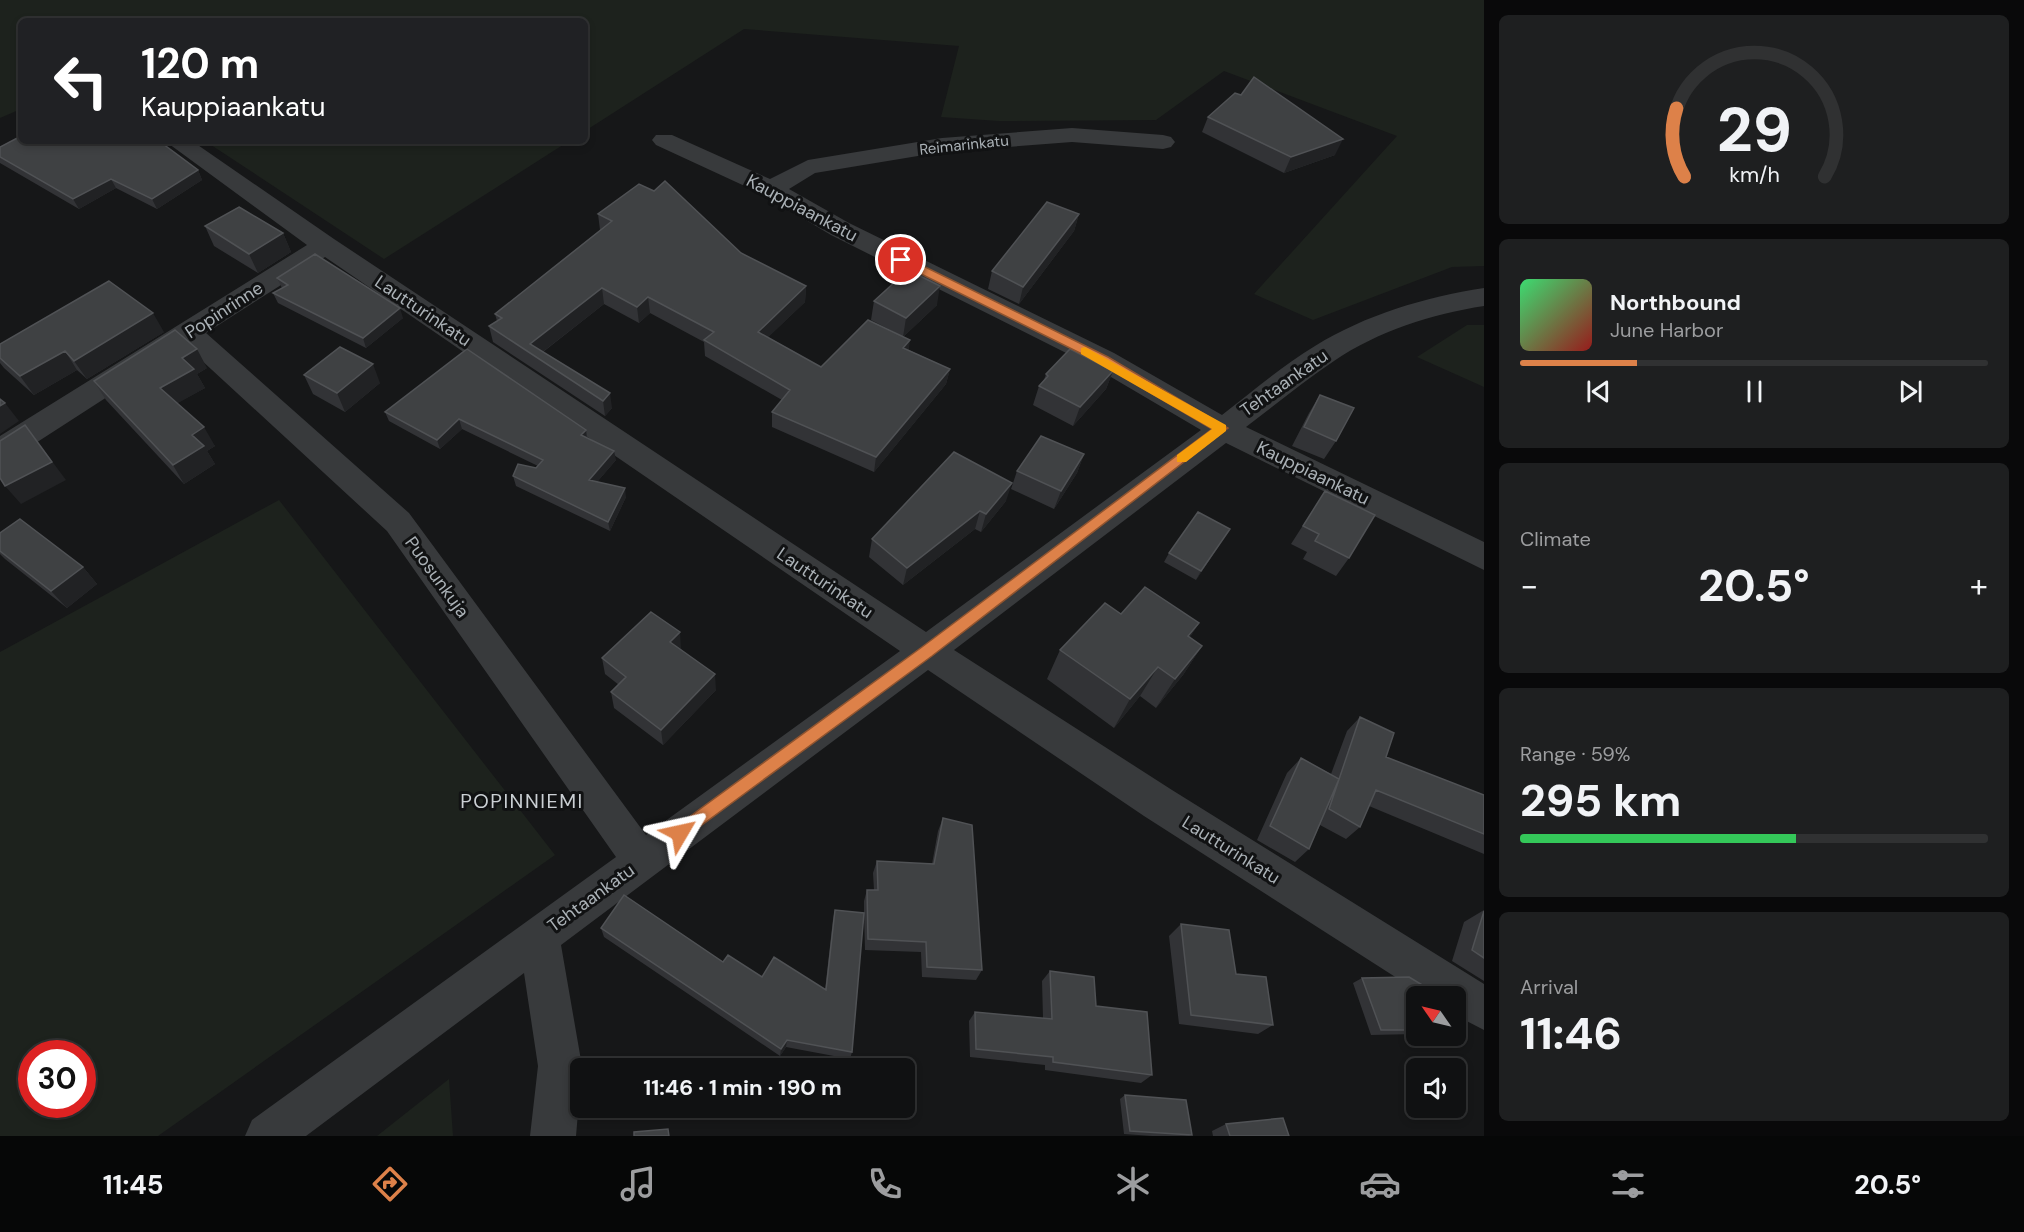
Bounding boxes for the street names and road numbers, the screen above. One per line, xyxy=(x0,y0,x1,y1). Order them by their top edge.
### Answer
street label: Reimarinkatu xyxy=(918,130,1010,160)
street label: Kauppiaankatu xyxy=(742,169,862,247)
street label: Lautturinkatu xyxy=(370,270,476,352)
street label: Popinrinne xyxy=(180,276,268,344)
street label: Tehtaankatu xyxy=(1235,344,1333,422)
street label: Kauppiaankatu xyxy=(1253,435,1373,511)
street label: Puosunkuja xyxy=(399,532,475,622)
street label: Lautturinkatu xyxy=(772,542,878,624)
street label: Lautturinkatu xyxy=(1177,810,1285,890)
street label: Tehtaankatu xyxy=(543,858,639,938)

